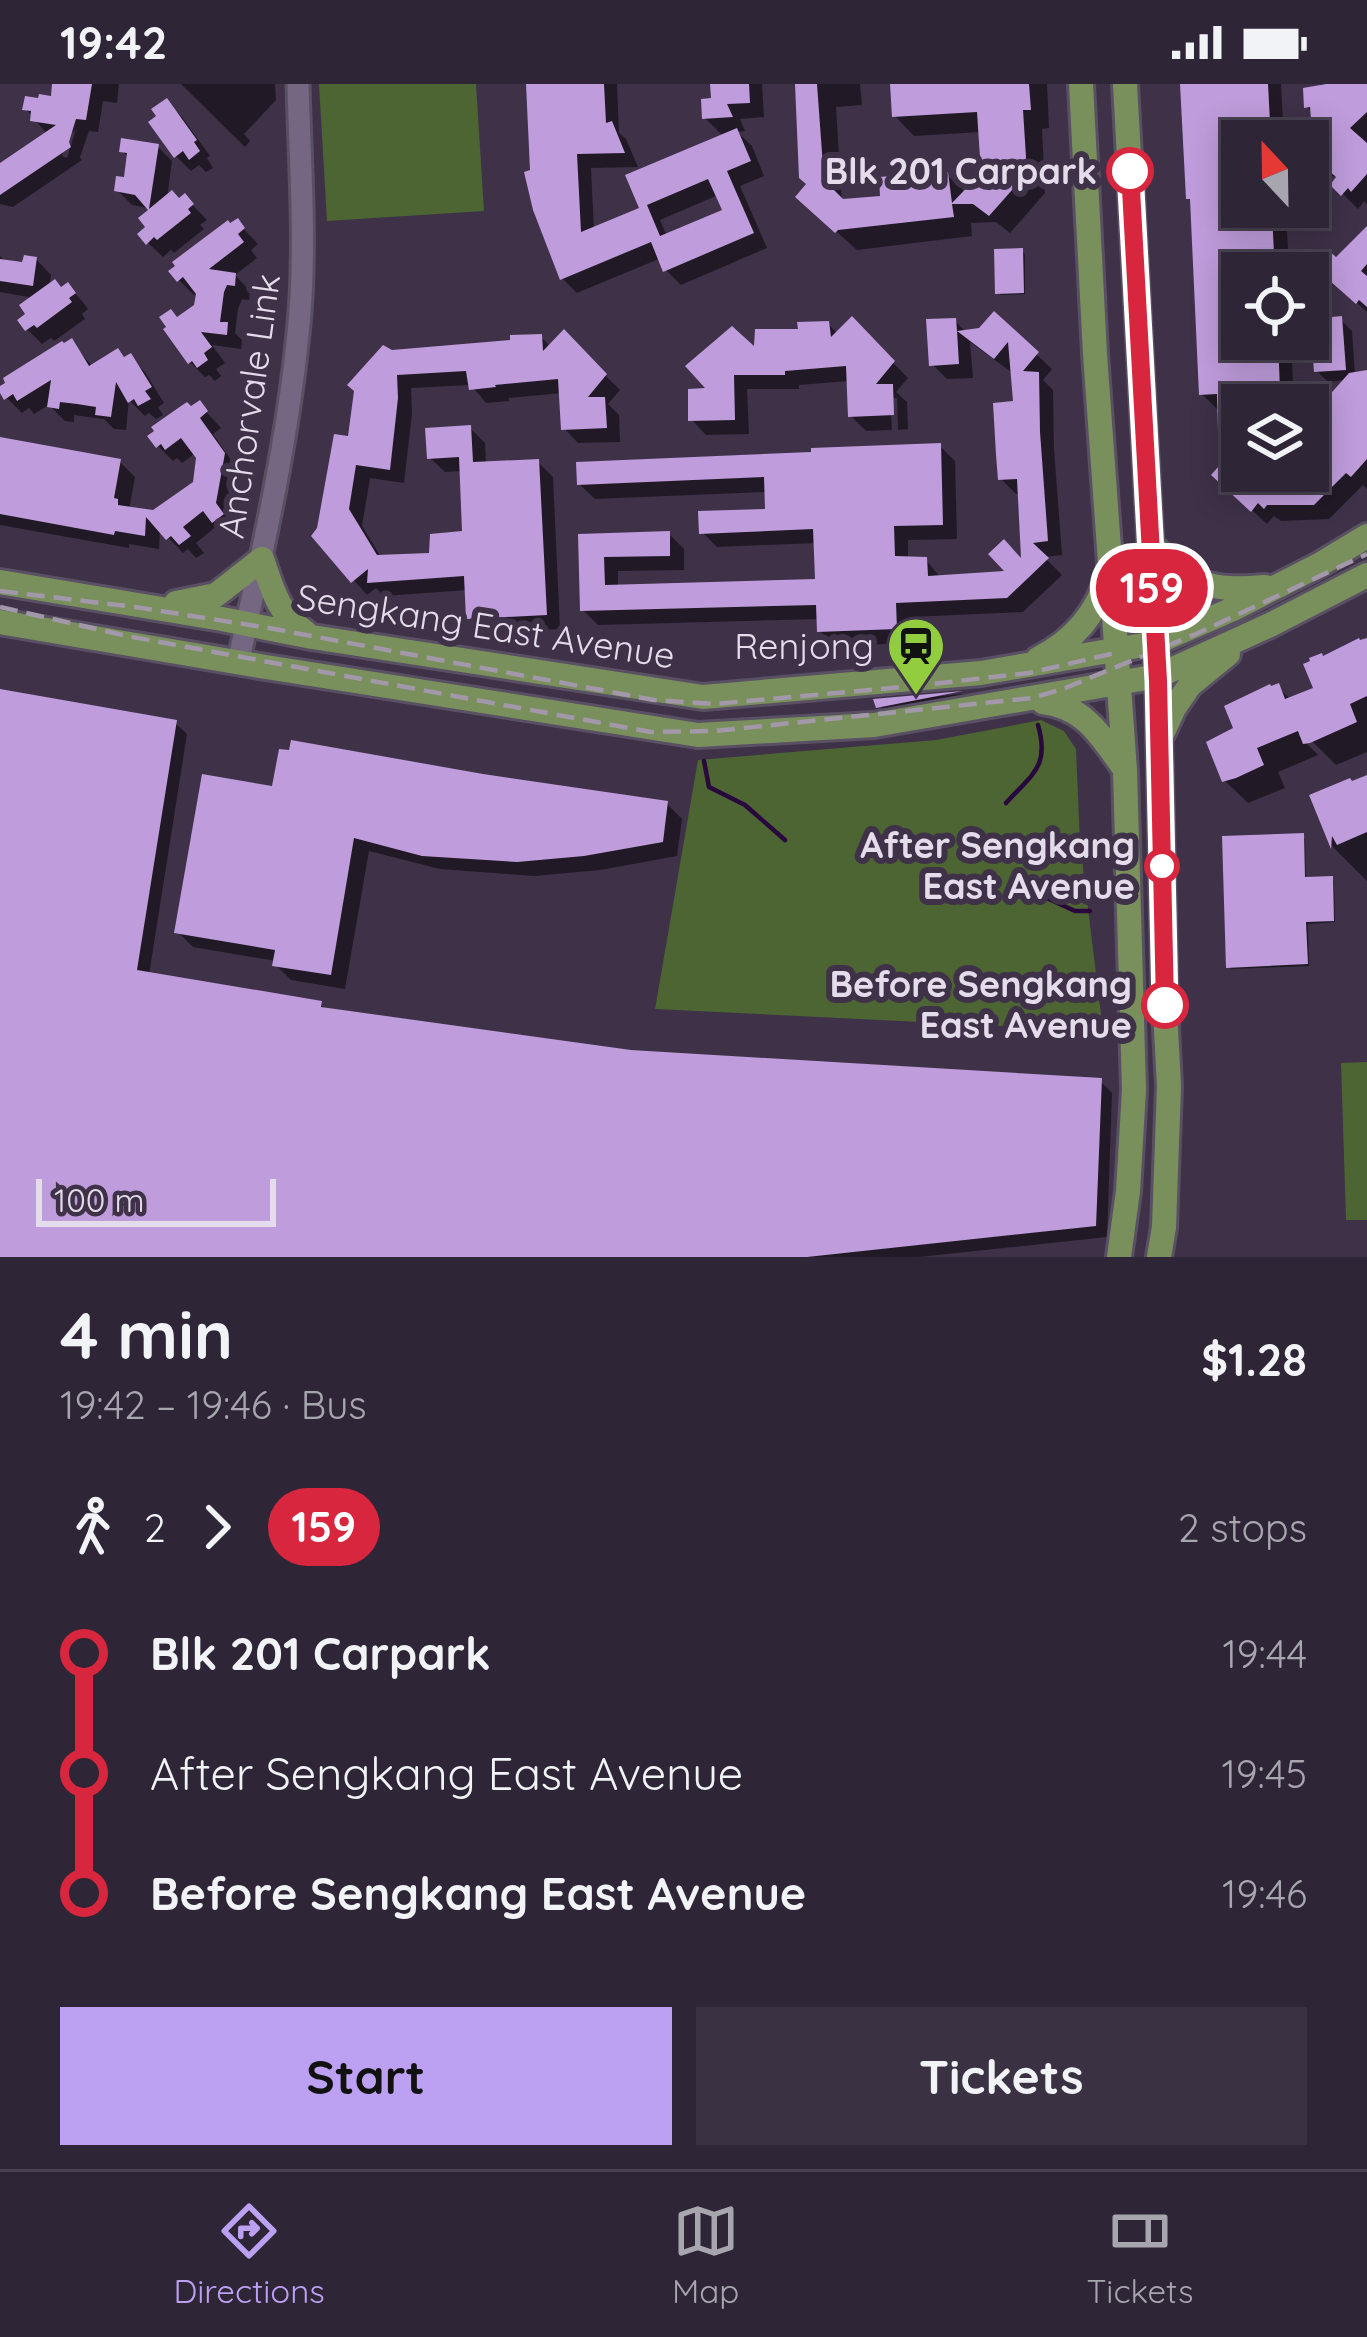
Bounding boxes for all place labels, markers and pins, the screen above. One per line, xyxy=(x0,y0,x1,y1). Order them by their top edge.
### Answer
place label: Blk 201 Carpark xyxy=(824,148,1097,193)
marker: Blk 201 Carpark xyxy=(1108,149,1152,193)
station icon: Renjong xyxy=(885,615,947,697)
place label: Renjong xyxy=(734,623,874,668)
place label: After Sengkang East Avenue xyxy=(860,822,1135,908)
marker: After Sengkang East Avenue xyxy=(1146,850,1178,882)
place label: Before Sengkang East Avenue xyxy=(829,961,1132,1047)
marker: Before Sengkang East Avenue xyxy=(1143,983,1187,1027)

